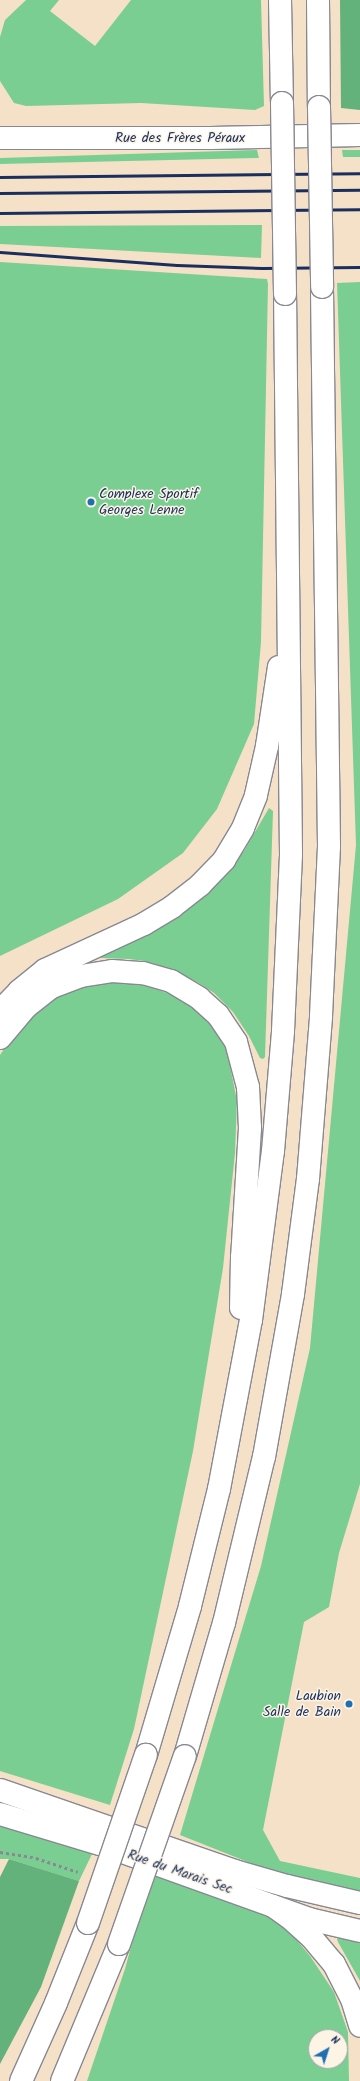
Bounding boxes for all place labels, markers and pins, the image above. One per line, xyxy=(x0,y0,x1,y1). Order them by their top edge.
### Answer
place label: Complexe Sportif Georges Lenne xyxy=(99,486,198,518)
marker: Complexe Sportif Georges Lenne xyxy=(86,497,96,507)
place label: Laubion Salle de Bain xyxy=(263,1688,341,1720)
marker: Laubion Salle de Bain xyxy=(344,1699,354,1709)

